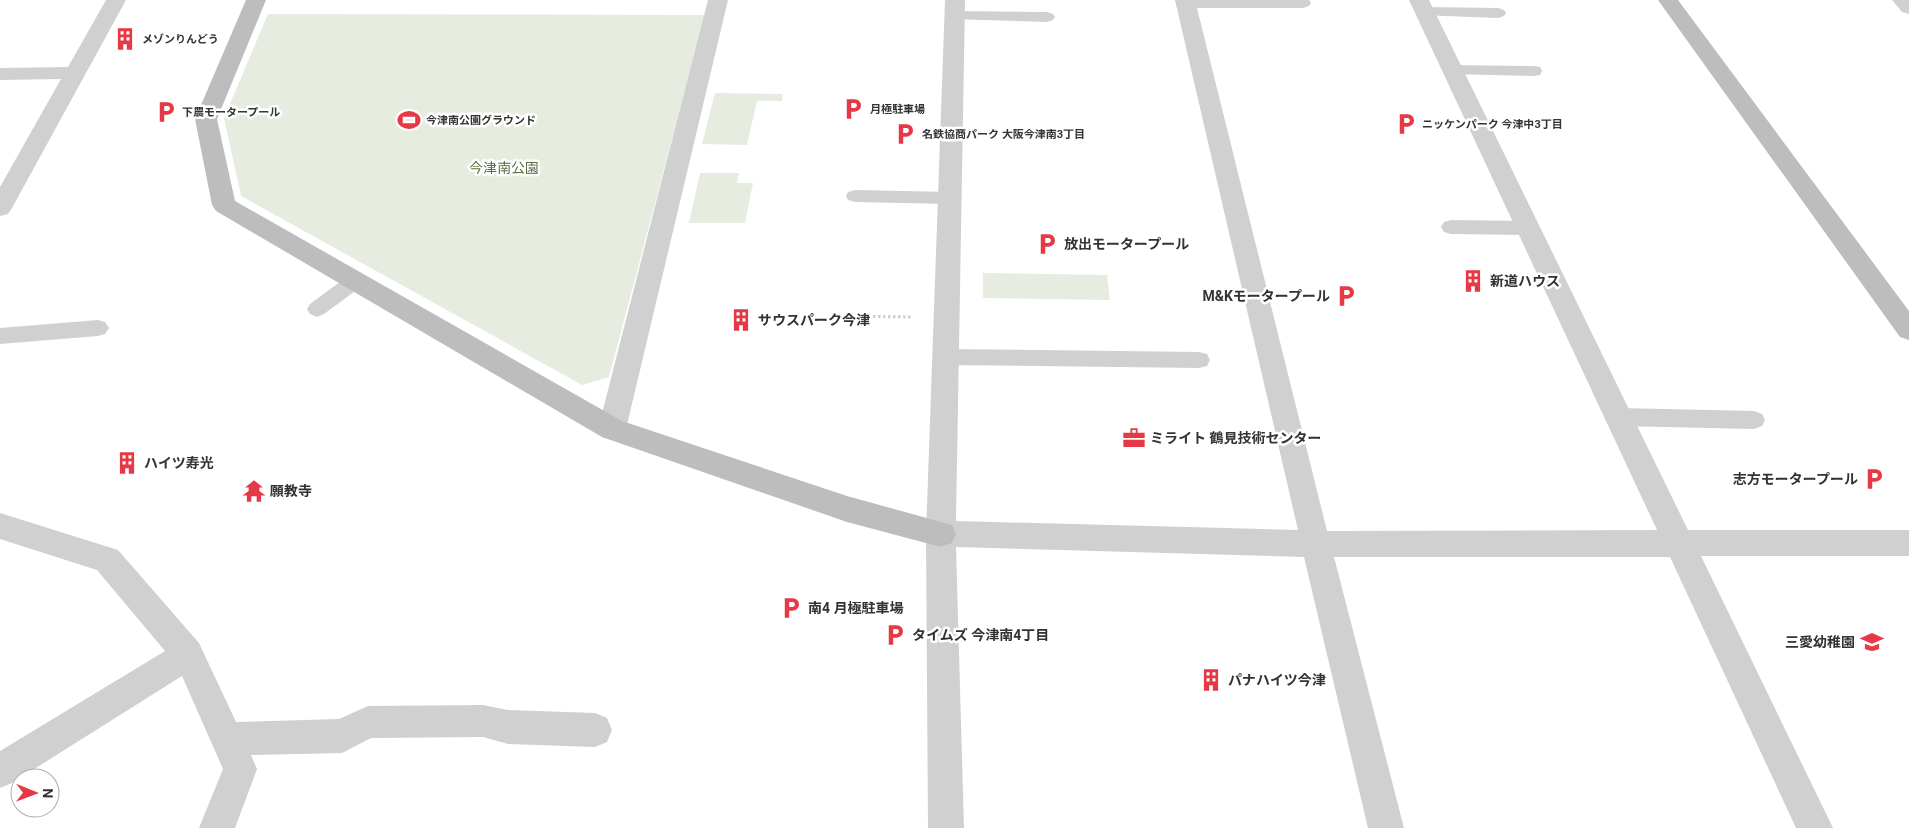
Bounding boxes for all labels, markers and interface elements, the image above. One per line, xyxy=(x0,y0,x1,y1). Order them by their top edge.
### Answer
building icon: メゾンりんどう xyxy=(112,26,138,52)
place label: メゾンりんどう xyxy=(142,33,219,46)
parking icon: 月極駐車場 xyxy=(840,96,866,122)
parking icon: 下農モータープール xyxy=(153,99,179,125)
place label: 月極駐車場 xyxy=(870,103,925,116)
place label: 下農モータープール xyxy=(182,106,280,119)
sports icon: 今津南公園グラウンド xyxy=(396,107,422,133)
parking icon: ニッケンパーク 今津中3丁目 xyxy=(1393,111,1419,137)
place label: 今津南公園グラウンド xyxy=(426,114,536,127)
place label: ニッケンパーク 今津中3丁目 xyxy=(1422,118,1563,131)
parking icon: 名鉄協商パーク 大阪今津南3丁目 xyxy=(892,121,918,147)
place label: 名鉄協商パーク 大阪今津南3丁目 xyxy=(922,128,1085,141)
park label: 今津南公園 xyxy=(469,160,539,176)
parking icon: 放出モータープール xyxy=(1034,231,1060,257)
place label: 放出モータープール xyxy=(1064,236,1189,252)
building icon: 新道ハウス xyxy=(1460,268,1486,294)
place label: 新道ハウス xyxy=(1490,273,1560,289)
parking icon: M&Kモータープール xyxy=(1333,283,1359,309)
place label: M&Kモータープール xyxy=(1202,288,1330,304)
building icon: サウスパーク今津 xyxy=(728,307,754,333)
place label: サウスパーク今津 xyxy=(758,312,870,328)
office icon: ミライト 鶴見技術センター xyxy=(1121,425,1147,451)
place label: ミライト 鶴見技術センター xyxy=(1150,430,1321,446)
building icon: ハイツ寿光 xyxy=(114,450,140,476)
place label: ハイツ寿光 xyxy=(144,455,214,471)
parking icon: 志方モータープール xyxy=(1861,466,1887,492)
place label: 志方モータープール xyxy=(1733,471,1858,487)
temple icon: 願教寺 xyxy=(241,478,267,504)
place label: 願教寺 xyxy=(270,483,312,499)
parking icon: 南4 月極駐車場 xyxy=(778,595,804,621)
place label: 南4 月極駐車場 xyxy=(808,600,904,616)
parking icon: タイムズ 今津南4丁目 xyxy=(882,622,908,648)
place label: タイムズ 今津南4丁目 xyxy=(912,627,1049,643)
school or university icon: 三愛幼稚園 xyxy=(1859,629,1885,655)
place label: 三愛幼稚園 xyxy=(1785,634,1855,650)
building icon: パナハイツ今津 xyxy=(1198,667,1224,693)
place label: パナハイツ今津 xyxy=(1228,672,1326,688)
north arrow xyxy=(10,768,60,818)
text: N xyxy=(40,788,56,798)

